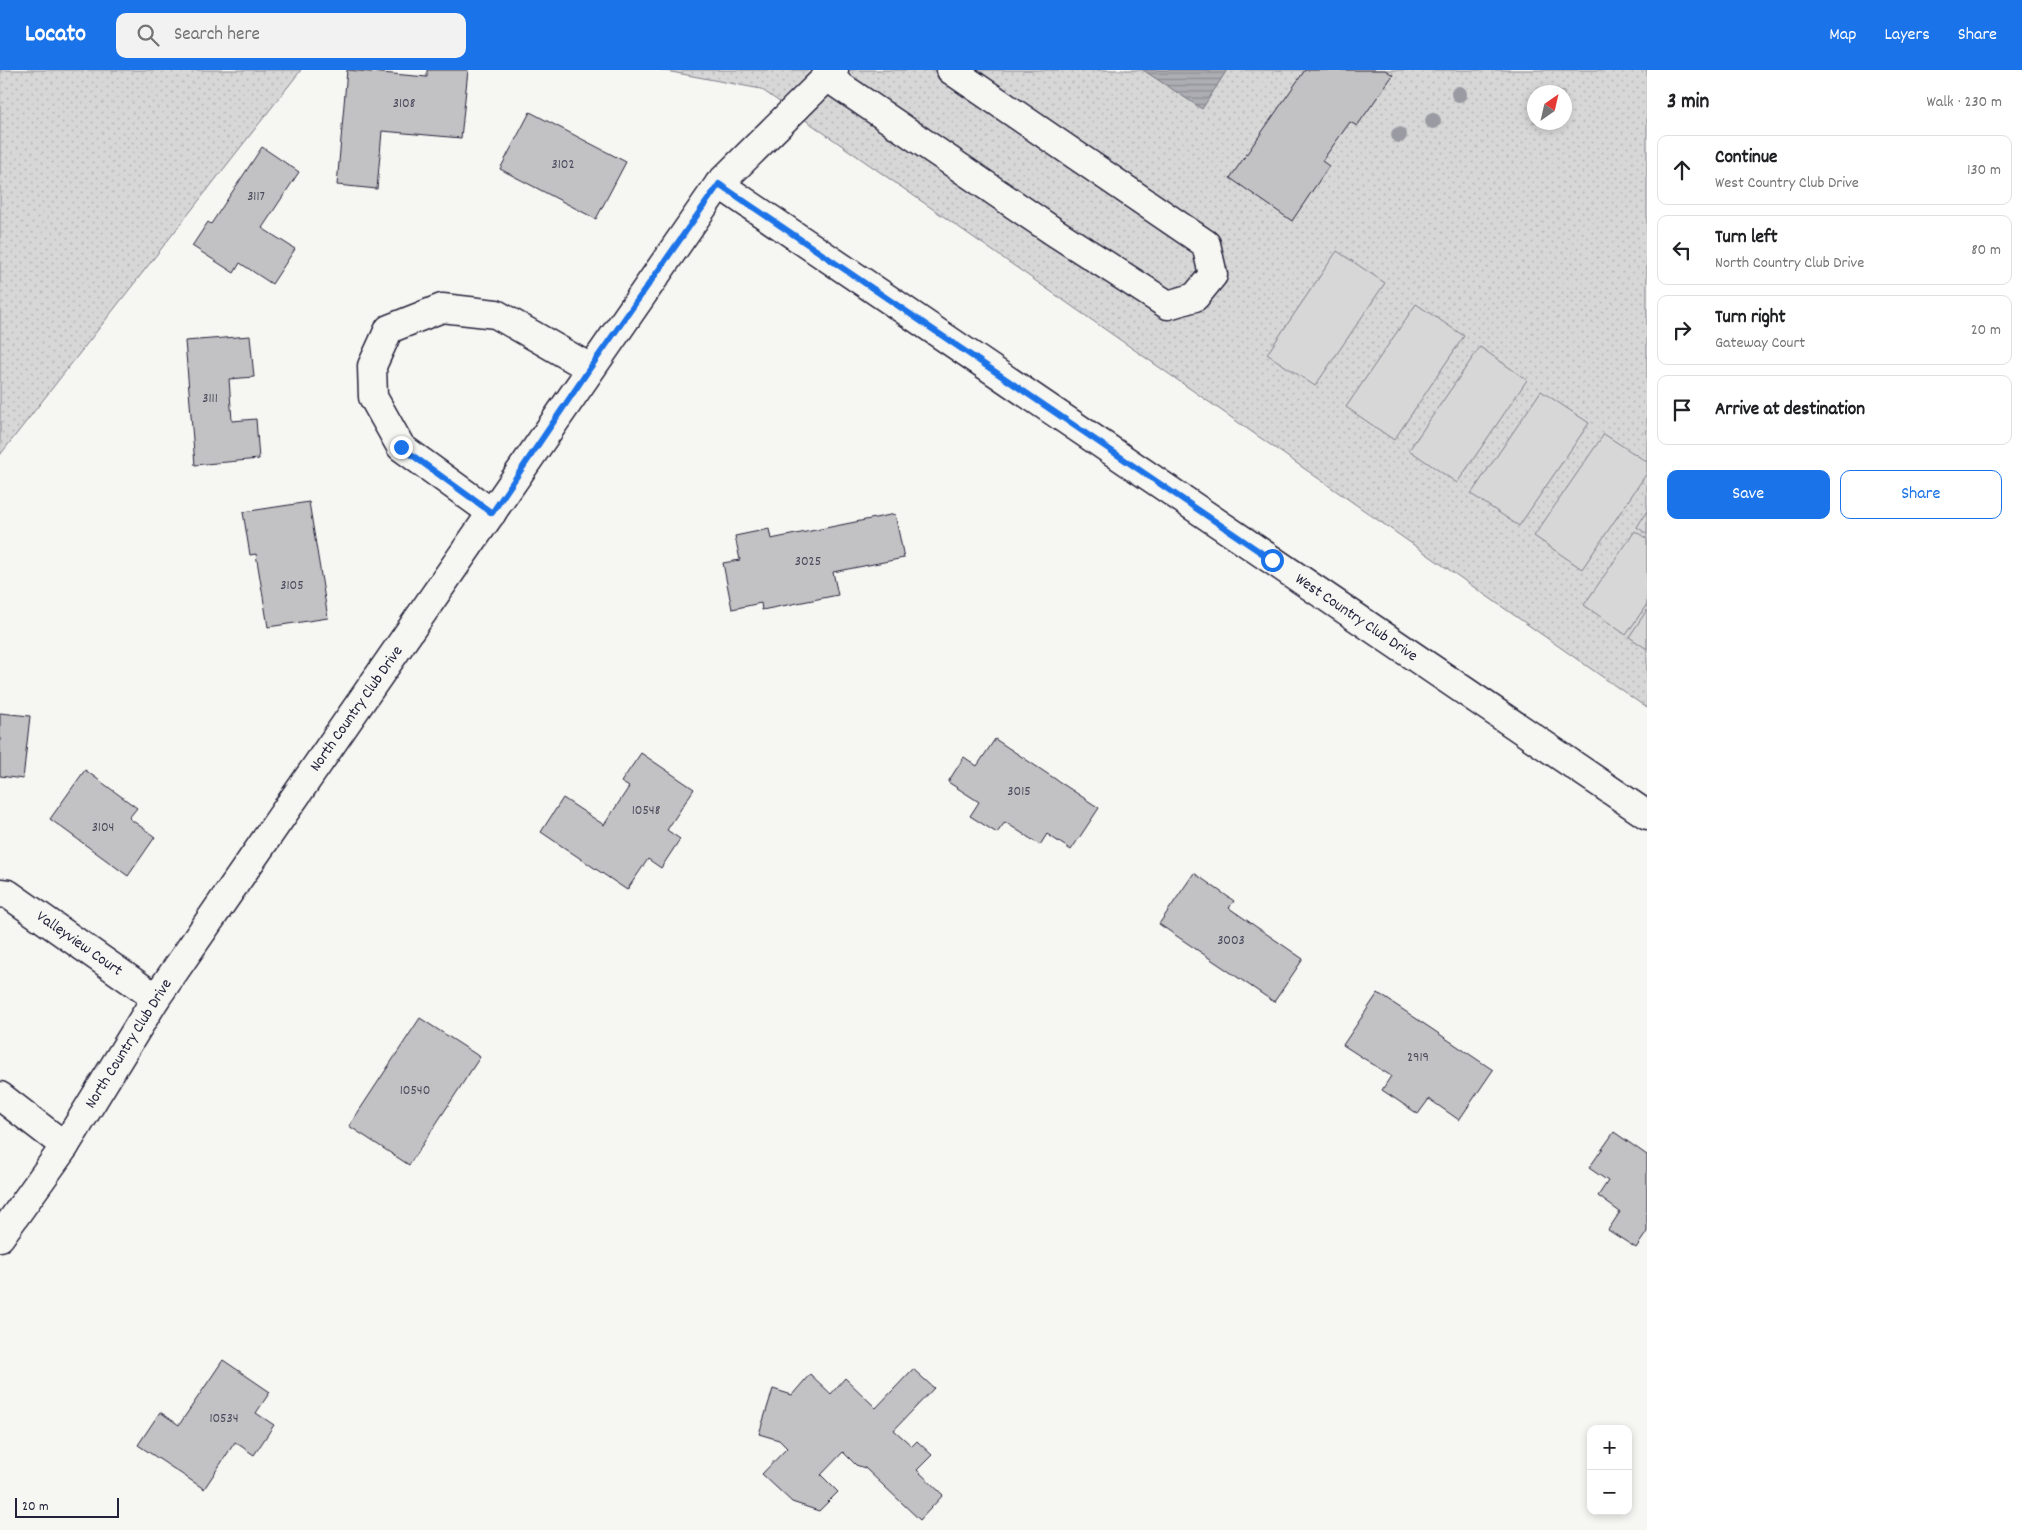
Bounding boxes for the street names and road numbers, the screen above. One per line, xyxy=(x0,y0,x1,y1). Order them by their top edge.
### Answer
street label: West Country Club Drive xyxy=(1290,568,1422,668)
street label: North Country Club Drive xyxy=(305,641,409,777)
street label: Valleyview Court xyxy=(31,906,127,982)
street label: North Country Club Drive xyxy=(80,975,178,1113)

